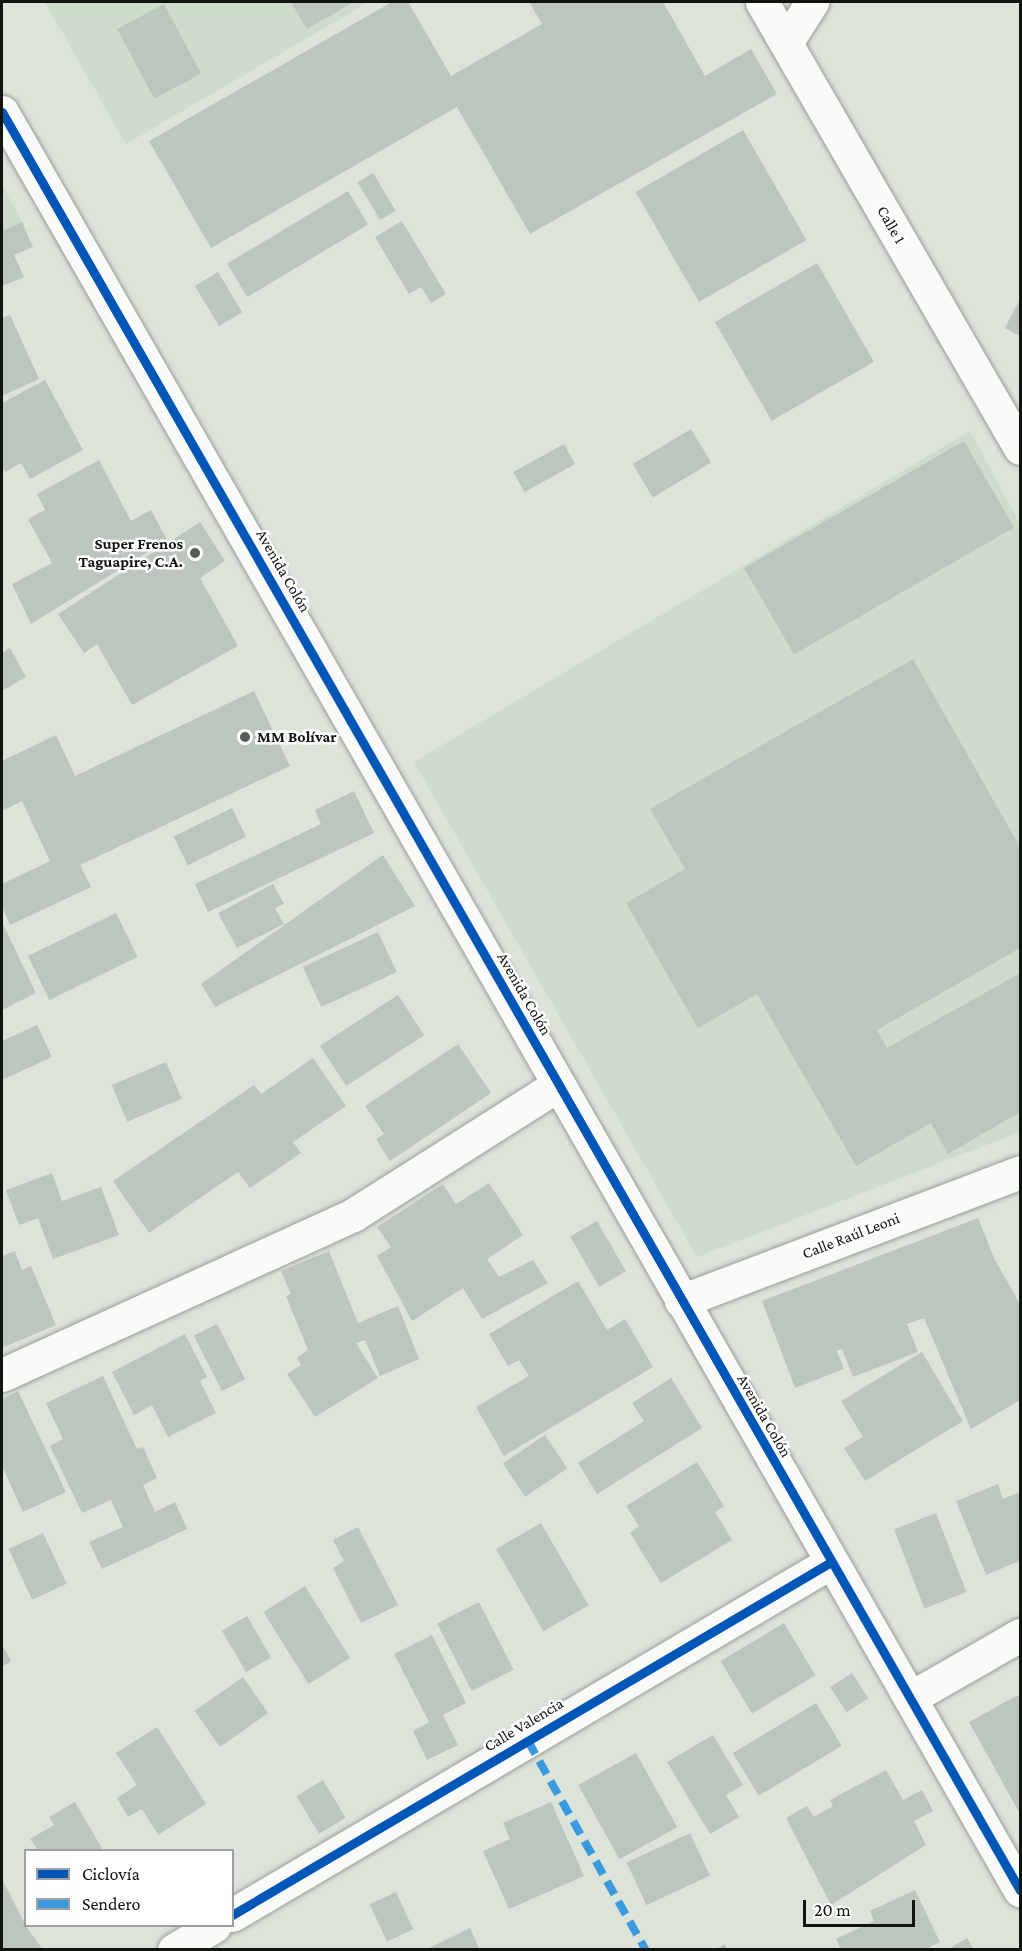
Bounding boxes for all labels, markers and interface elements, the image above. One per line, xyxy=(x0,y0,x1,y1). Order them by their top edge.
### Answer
street label: Calle 1 xyxy=(873,203,909,247)
street label: Avenida Colón xyxy=(252,526,314,616)
place label: Super Frenos Taguapire, C.A. xyxy=(78,534,183,572)
marker: Super Frenos Taguapire, C.A. xyxy=(188,546,202,560)
place label: MM Bolívar xyxy=(257,727,337,747)
marker: MM Bolívar xyxy=(238,730,252,744)
street label: Avenida Colón xyxy=(493,949,555,1039)
street label: Calle Raúl Leoni xyxy=(800,1209,902,1263)
street label: Avenida Colón xyxy=(733,1371,795,1461)
street label: Calle Valencia xyxy=(481,1694,567,1756)
legend xyxy=(24,1849,234,1927)
text: Ciclovía xyxy=(82,1864,140,1884)
scale bar xyxy=(806,1888,918,1926)
text: Sendero xyxy=(82,1894,140,1914)
text: 20 m xyxy=(814,1900,851,1920)

